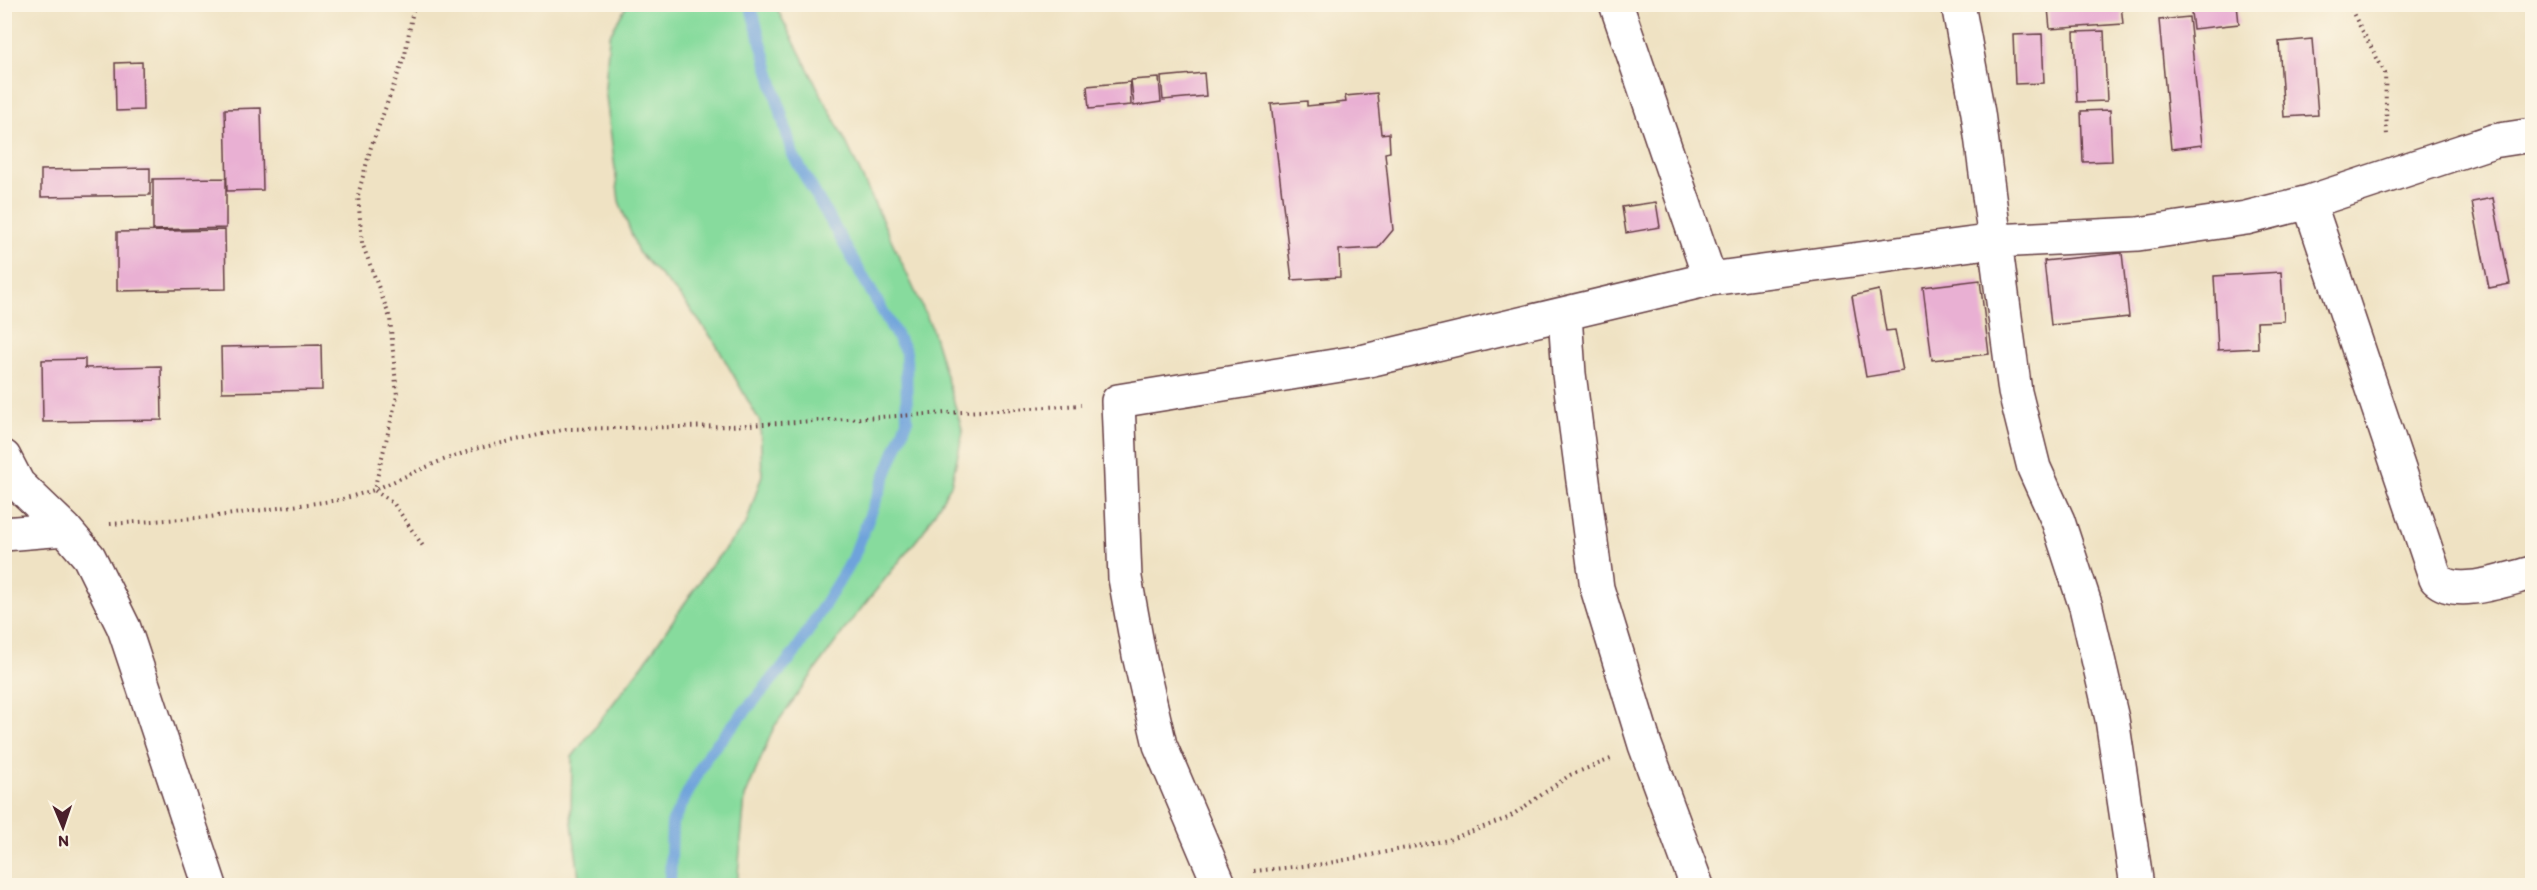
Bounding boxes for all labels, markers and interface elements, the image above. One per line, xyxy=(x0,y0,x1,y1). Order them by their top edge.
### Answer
north arrow xyxy=(33,797,93,857)
text: N xyxy=(58,832,69,851)

